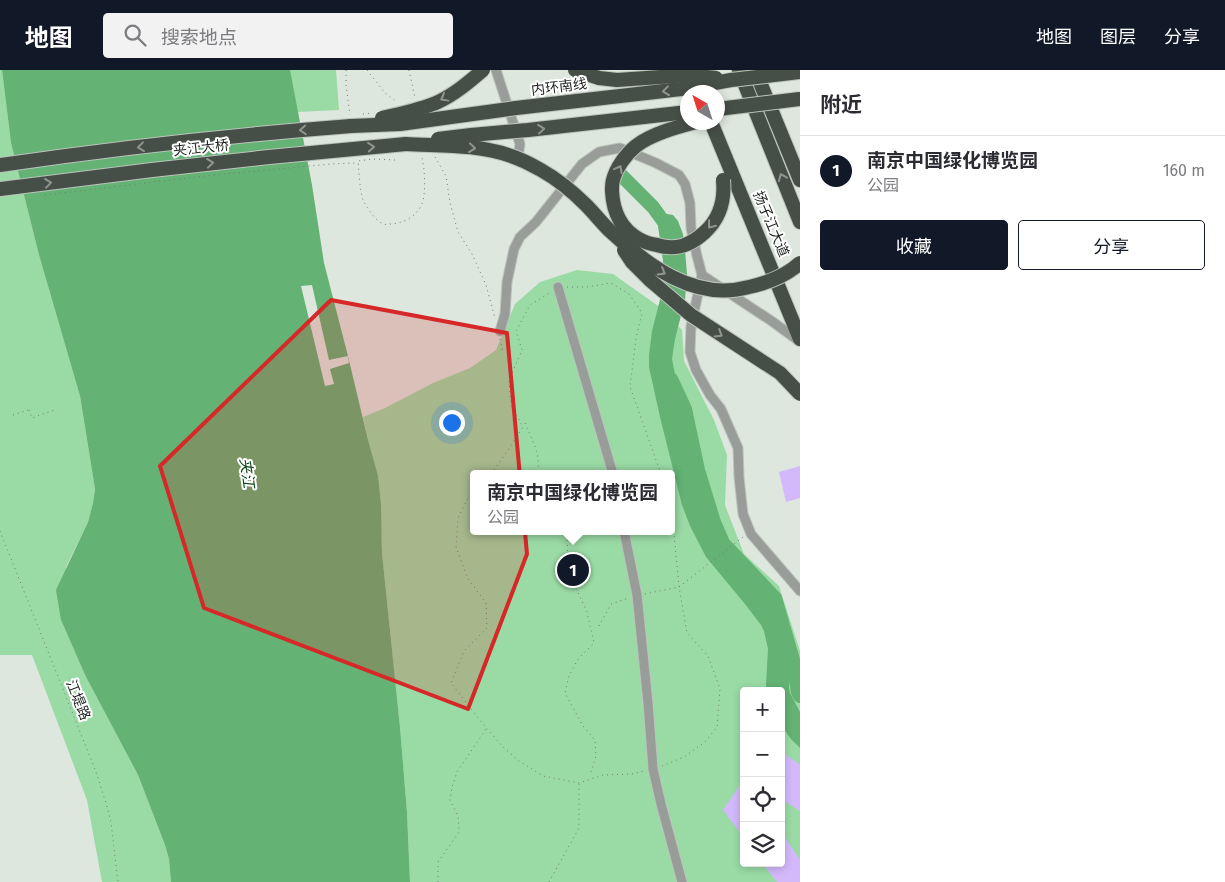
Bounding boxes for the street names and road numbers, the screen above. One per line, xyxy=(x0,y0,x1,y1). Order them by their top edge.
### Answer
street label: 内环南线 xyxy=(530,75,588,99)
street label: 夹江大桥 xyxy=(172,137,230,159)
street label: 扬子江大道 xyxy=(750,188,792,260)
street label: 江堤路 xyxy=(62,677,94,723)

